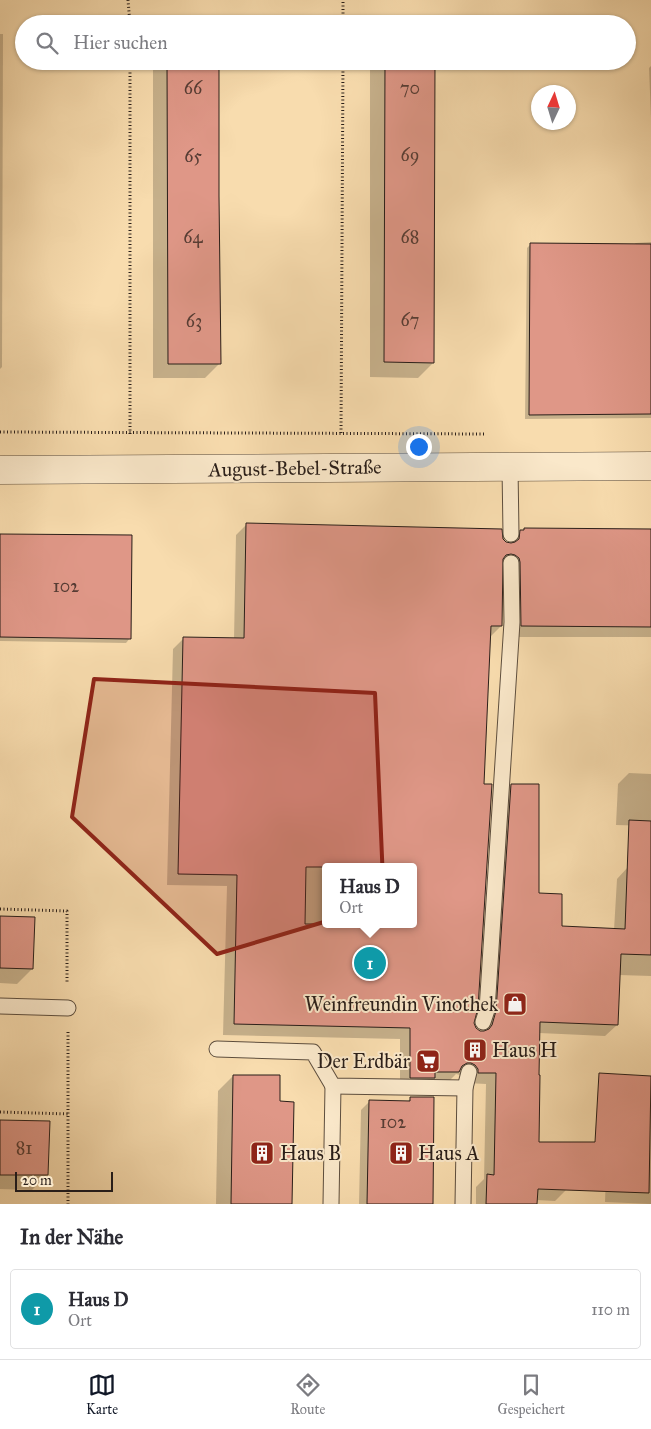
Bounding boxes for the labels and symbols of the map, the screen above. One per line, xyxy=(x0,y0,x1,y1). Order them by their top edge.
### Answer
house number: 66 xyxy=(184,77,203,99)
house number: 70 xyxy=(400,77,420,99)
north arrow xyxy=(531,85,576,130)
house number: 69 xyxy=(401,144,419,166)
house number: 65 xyxy=(184,145,202,167)
house number: 64 xyxy=(183,226,204,248)
house number: 68 xyxy=(401,226,419,248)
house number: 67 xyxy=(401,309,419,331)
house number: 63 xyxy=(186,310,202,332)
your location xyxy=(406,434,432,460)
street label: August-Bebel-Straße xyxy=(207,454,382,483)
house number: 102 xyxy=(53,575,79,597)
pin: 1 xyxy=(354,944,386,982)
shop icon: Weinfreundin Vinothek xyxy=(502,991,528,1017)
place label: Weinfreundin Vinothek xyxy=(304,992,499,1016)
building icon: Haus H xyxy=(462,1037,488,1063)
place label: Haus H xyxy=(492,1038,557,1062)
supermarket icon: Der Erdbär xyxy=(415,1048,441,1074)
place label: Der Erdbär xyxy=(317,1049,410,1073)
house number: 102 xyxy=(380,1111,406,1133)
house number: 81 xyxy=(16,1137,32,1159)
building icon: Haus B xyxy=(249,1140,275,1166)
building icon: Haus A xyxy=(388,1140,414,1166)
place label: Haus B xyxy=(280,1141,341,1165)
place label: Haus A xyxy=(418,1141,480,1165)
scale bar xyxy=(15,1169,112,1192)

